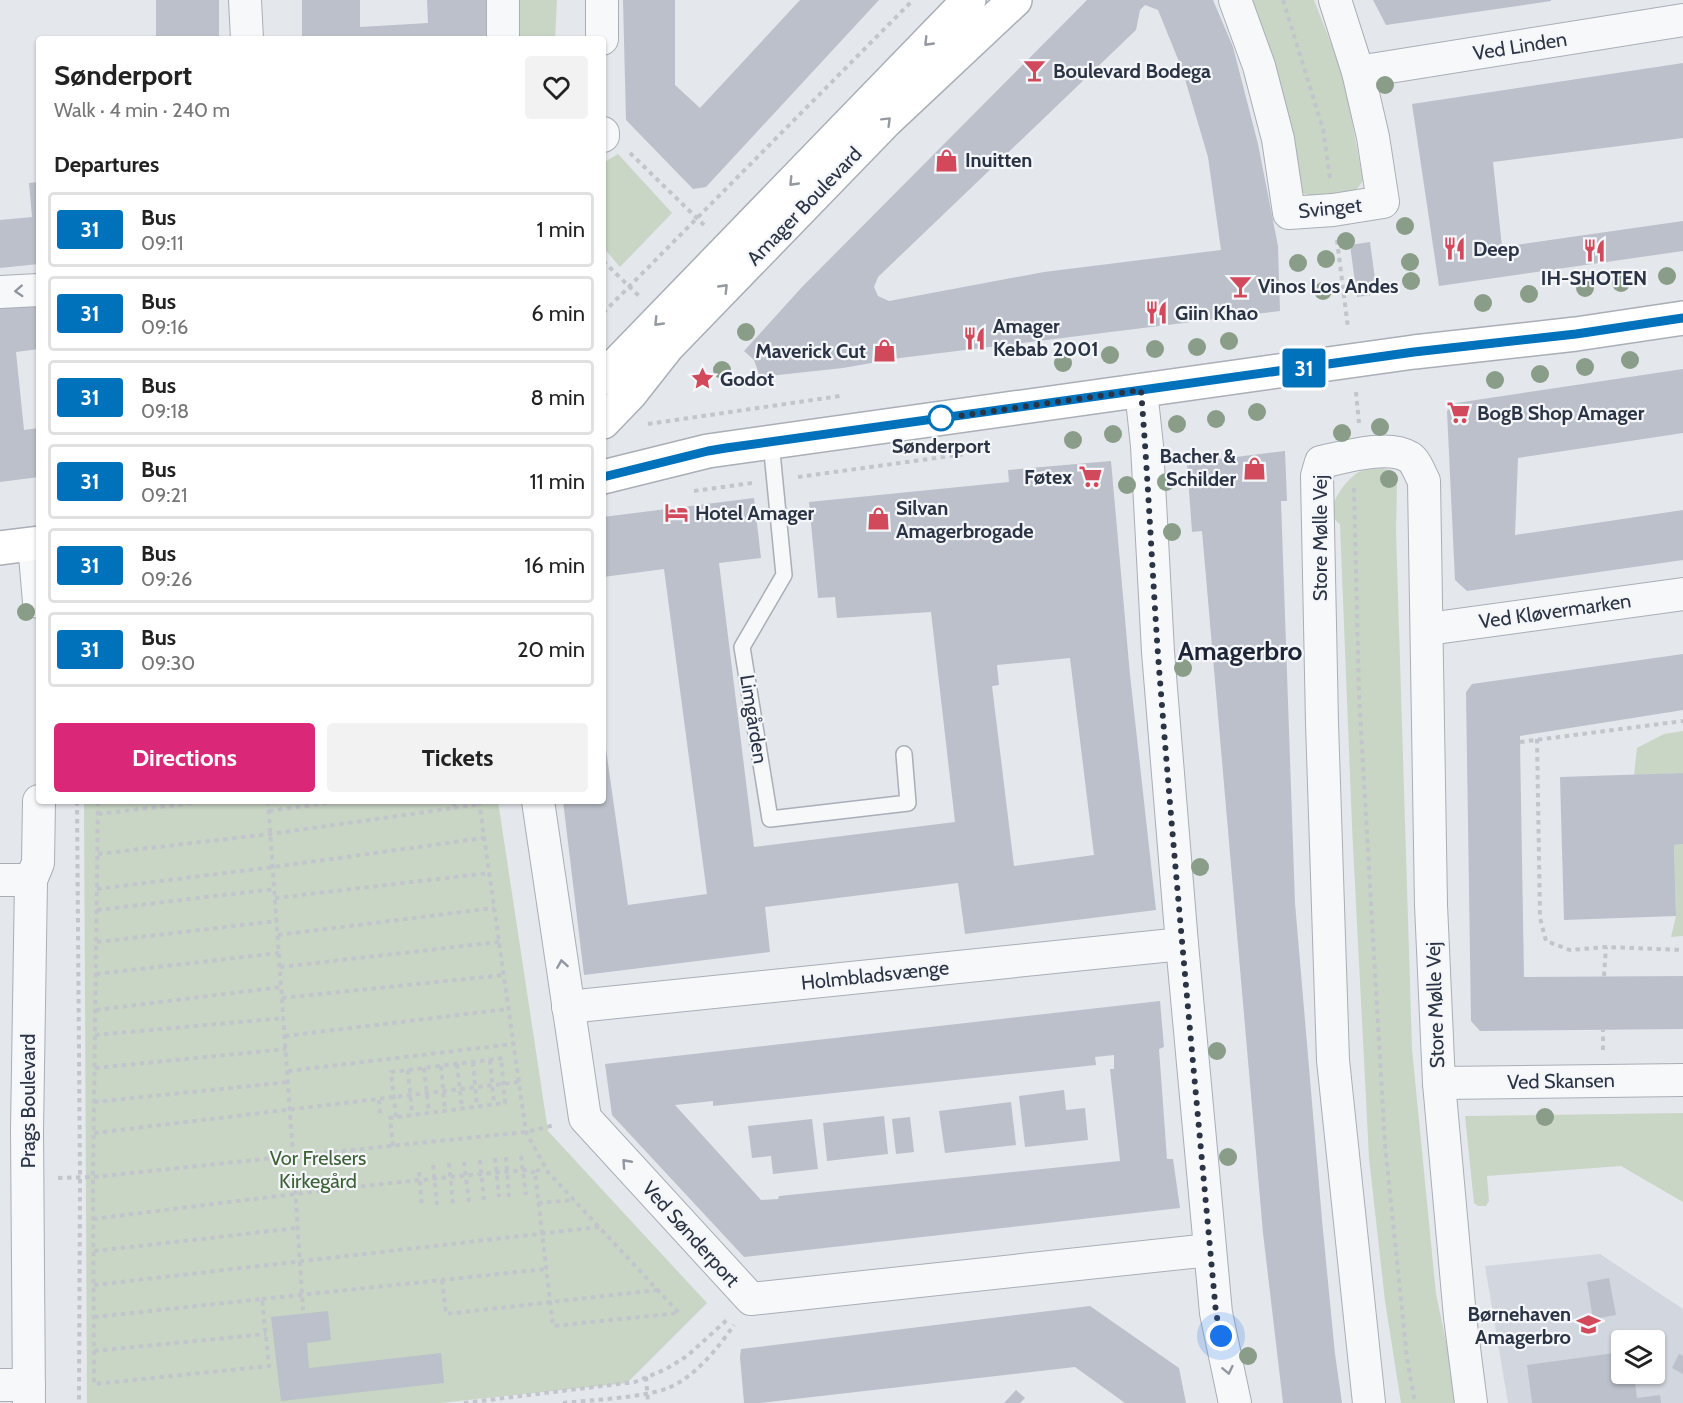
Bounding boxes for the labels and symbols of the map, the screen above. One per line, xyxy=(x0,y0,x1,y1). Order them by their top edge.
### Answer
street label: Ved Linden xyxy=(1471,27,1569,65)
one-way arrow xyxy=(925,35,936,46)
bar icon: Boulevard Bodega xyxy=(1022,58,1048,84)
place label: Boulevard Bodega xyxy=(1053,59,1211,83)
one-way arrow xyxy=(879,118,890,129)
street label: Amager Boulevard xyxy=(741,142,867,270)
shop icon: Inuitten xyxy=(934,147,960,173)
place label: Inuitten xyxy=(965,148,1032,172)
one-way arrow xyxy=(790,174,801,185)
street label: Svinget xyxy=(1297,193,1363,223)
restaurant icon: Deep xyxy=(1442,236,1468,262)
place label: Deep xyxy=(1473,237,1519,261)
restaurant icon: IH-SHOTEN xyxy=(1581,237,1607,263)
place label: IH-SHOTEN xyxy=(1541,266,1647,290)
bar icon: Vinos Los Andes xyxy=(1227,273,1253,299)
place label: Vinos Los Andes xyxy=(1258,274,1398,298)
one-way arrow xyxy=(15,284,24,297)
one-way arrow xyxy=(717,284,728,295)
restaurant icon: Giin Khao xyxy=(1144,300,1170,326)
place label: Giin Khao xyxy=(1175,301,1258,325)
place label: Amager Kebab 2001 xyxy=(993,314,1099,361)
one-way arrow xyxy=(654,315,665,325)
restaurant icon: Amager Kebab 2001 xyxy=(962,325,988,351)
shop icon: Maverick Cut xyxy=(871,338,897,364)
place label: Maverick Cut xyxy=(755,339,866,363)
line badge: 31 xyxy=(1277,348,1331,388)
place icon: Godot xyxy=(689,366,715,392)
place label: Godot xyxy=(720,367,774,391)
supermarket icon: BogB Shop Amager xyxy=(1446,400,1472,426)
place label: BogB Shop Amager xyxy=(1477,401,1645,425)
marker: Sønderport xyxy=(928,405,954,431)
place label: Sønderport xyxy=(892,434,990,458)
place label: Bacher & Schilder xyxy=(1159,444,1236,491)
shop icon: Bacher & Schilder xyxy=(1241,455,1267,481)
supermarket icon: Føtex xyxy=(1077,464,1103,490)
place label: Føtex xyxy=(1024,465,1072,489)
street label: Store Mølle Vej xyxy=(1308,475,1332,601)
place label: Silvan Amagerbrogade xyxy=(896,496,1034,543)
hotel icon: Hotel Amager xyxy=(664,500,690,526)
place label: Hotel Amager xyxy=(695,501,815,525)
shop icon: Silvan Amagerbrogade xyxy=(865,506,891,532)
street label: Ved Kløvermarken xyxy=(1477,588,1633,634)
district label: Amagerbro xyxy=(1178,635,1303,667)
street label: Limgården xyxy=(735,673,773,765)
street label: Store Mølle Vej xyxy=(1421,941,1449,1069)
street label: Holmbladsvænge xyxy=(800,955,950,995)
one-way arrow xyxy=(557,960,569,969)
street label: Prags Boulevard xyxy=(16,1034,40,1168)
street label: Ved Skansen xyxy=(1507,1068,1615,1094)
park label: Vor Frelsers Kirkegård xyxy=(270,1146,366,1193)
one-way arrow xyxy=(622,1159,633,1170)
street label: Ved Sønderport xyxy=(637,1176,745,1292)
place label: Børnehaven Amagerbro xyxy=(1467,1302,1571,1349)
school or university icon: Børnehaven Amagerbro xyxy=(1576,1312,1602,1338)
your location xyxy=(1206,1321,1236,1351)
one-way arrow xyxy=(1221,1365,1234,1375)

